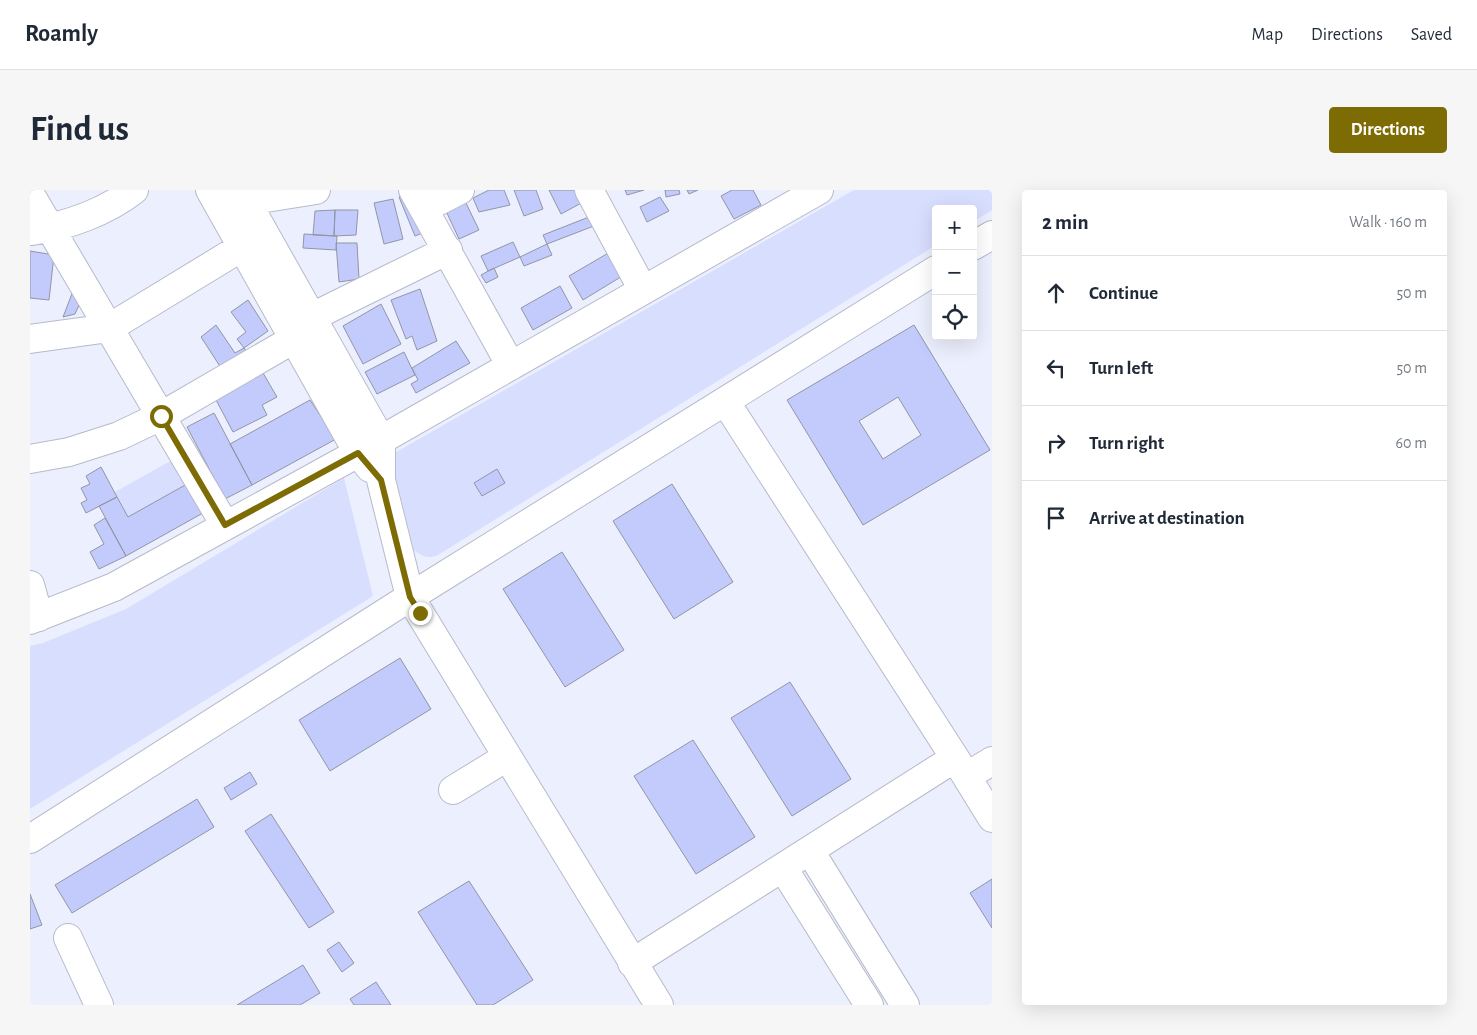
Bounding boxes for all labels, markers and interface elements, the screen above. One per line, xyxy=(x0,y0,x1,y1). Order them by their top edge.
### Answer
text: Roamly xyxy=(25,22,98,46)
text: Map xyxy=(1252,26,1283,44)
text: Directions xyxy=(1311,26,1383,44)
text: Saved xyxy=(1411,26,1452,44)
button: Directions xyxy=(1329,107,1447,153)
text: Find us xyxy=(30,112,129,147)
map controls xyxy=(932,205,977,340)
button: + xyxy=(932,205,977,250)
text: 2 min xyxy=(1042,212,1089,233)
text: Walk · 160 m xyxy=(1349,214,1427,230)
button: − xyxy=(932,250,977,295)
icon: ahead xyxy=(1042,279,1070,307)
text: Continue xyxy=(1089,284,1158,303)
text: 50 m xyxy=(1396,285,1427,301)
button: locate xyxy=(932,295,977,340)
icon: left xyxy=(1042,354,1070,382)
text: Turn left xyxy=(1089,359,1153,378)
text: 50 m xyxy=(1396,360,1427,376)
route start xyxy=(150,405,173,428)
icon: right xyxy=(1042,429,1070,457)
text: Turn right xyxy=(1089,434,1164,453)
text: 60 m xyxy=(1396,435,1427,451)
icon: arrive xyxy=(1042,504,1070,532)
text: Arrive at destination xyxy=(1089,509,1245,528)
route end xyxy=(409,602,432,625)

